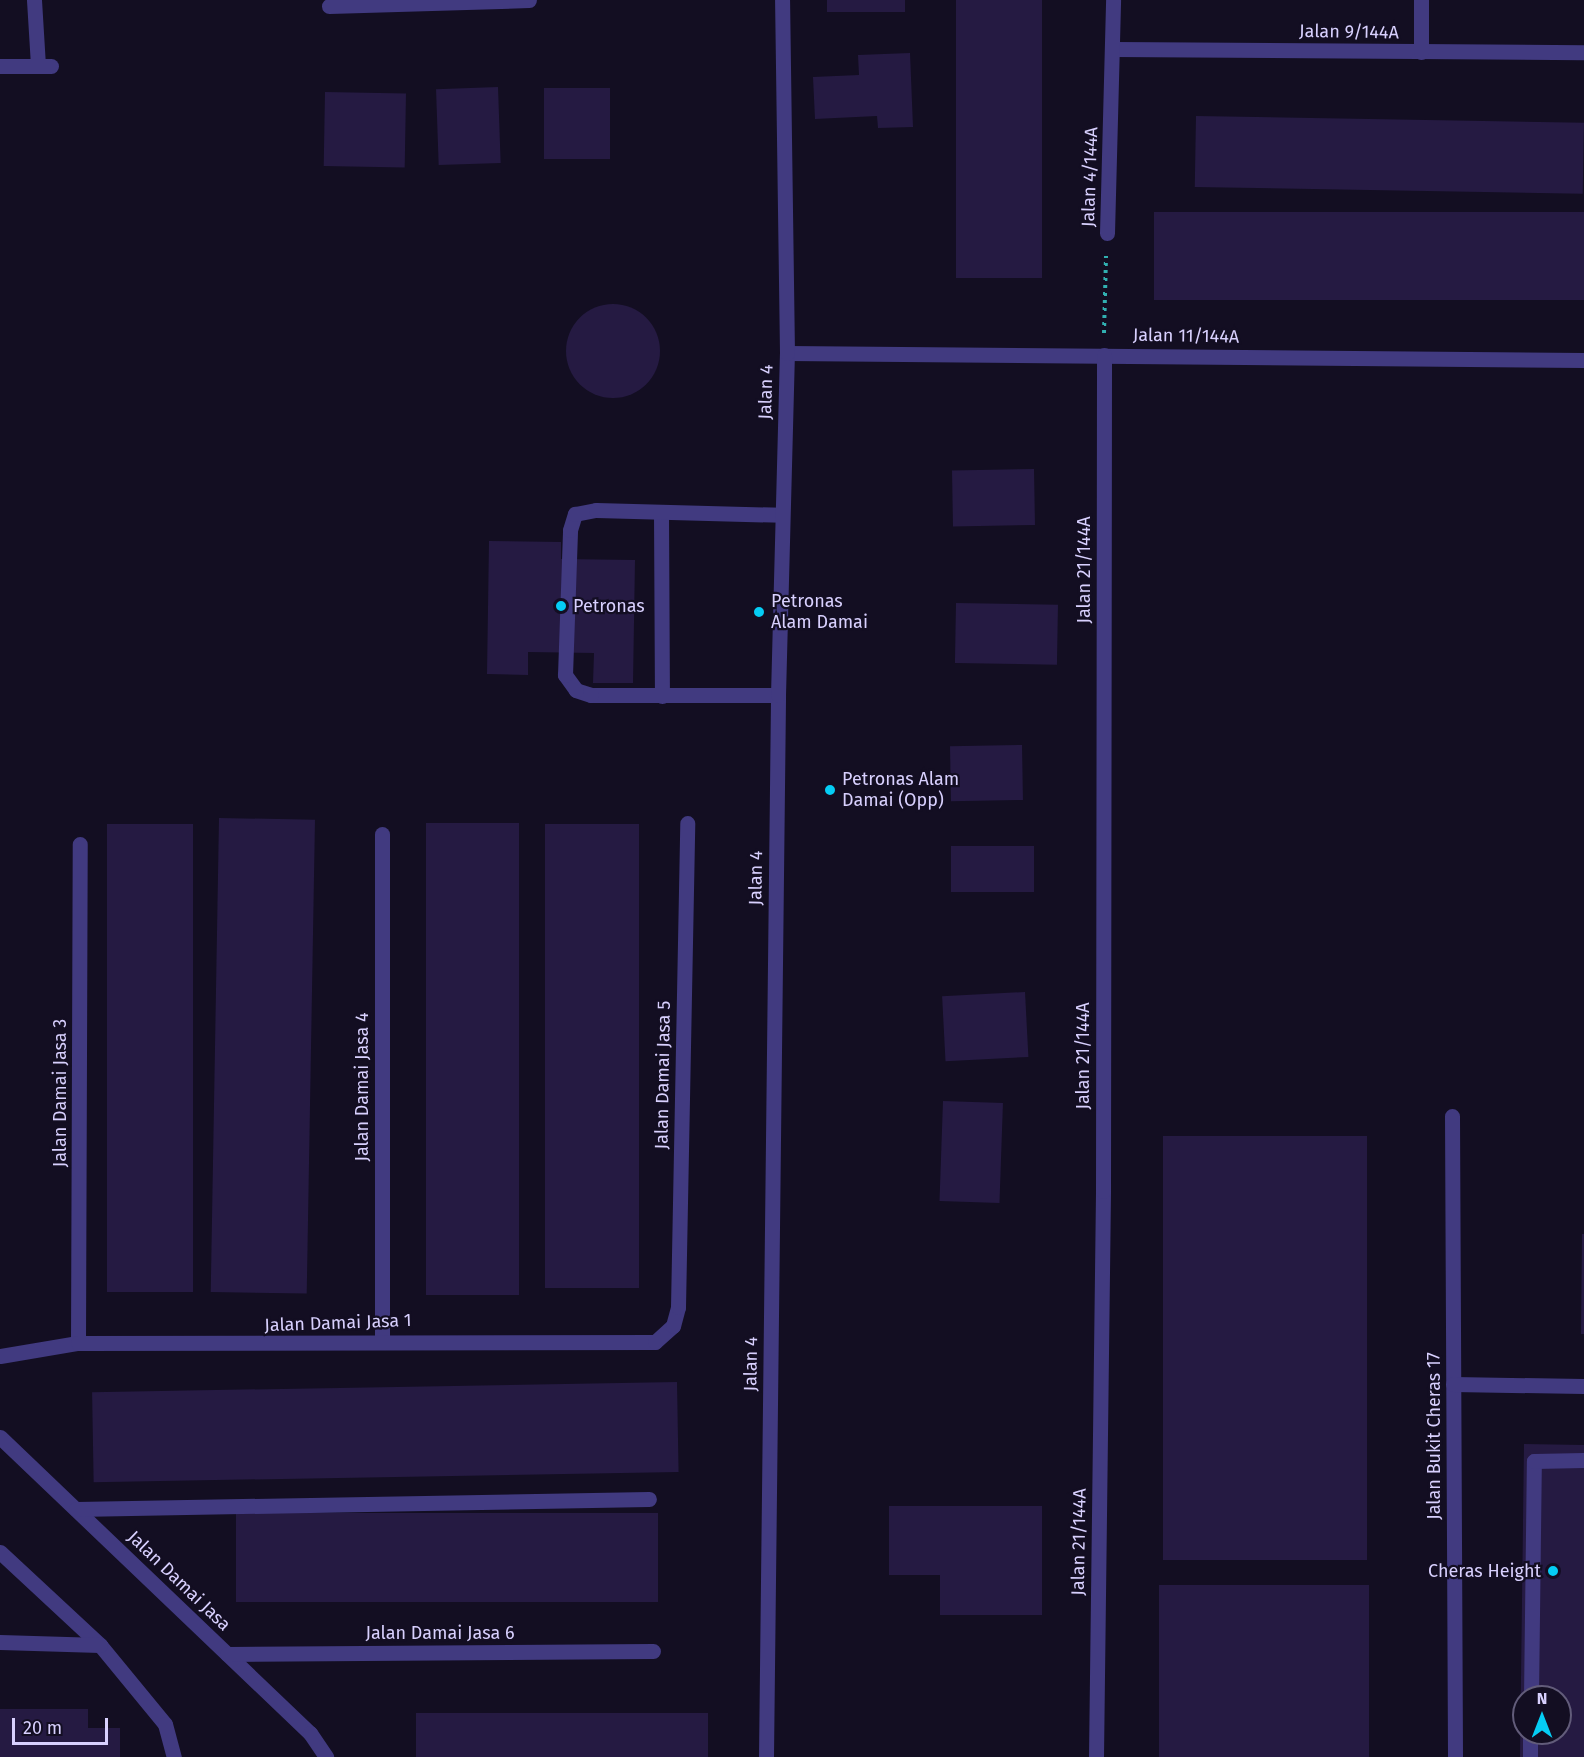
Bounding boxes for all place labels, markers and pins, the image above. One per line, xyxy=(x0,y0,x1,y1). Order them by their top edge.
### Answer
place label: Petronas Alam Damai xyxy=(771,591,868,634)
place label: Petronas xyxy=(573,595,645,617)
marker: Petronas xyxy=(554,599,568,613)
marker: Petronas Alam Damai xyxy=(752,605,766,619)
place label: Petronas Alam Damai (Opp) xyxy=(842,769,959,812)
marker: Petronas Alam Damai (Opp) xyxy=(823,783,837,797)
place label: Cheras Height xyxy=(1428,1560,1541,1582)
marker: Cheras Height xyxy=(1546,1564,1560,1578)

